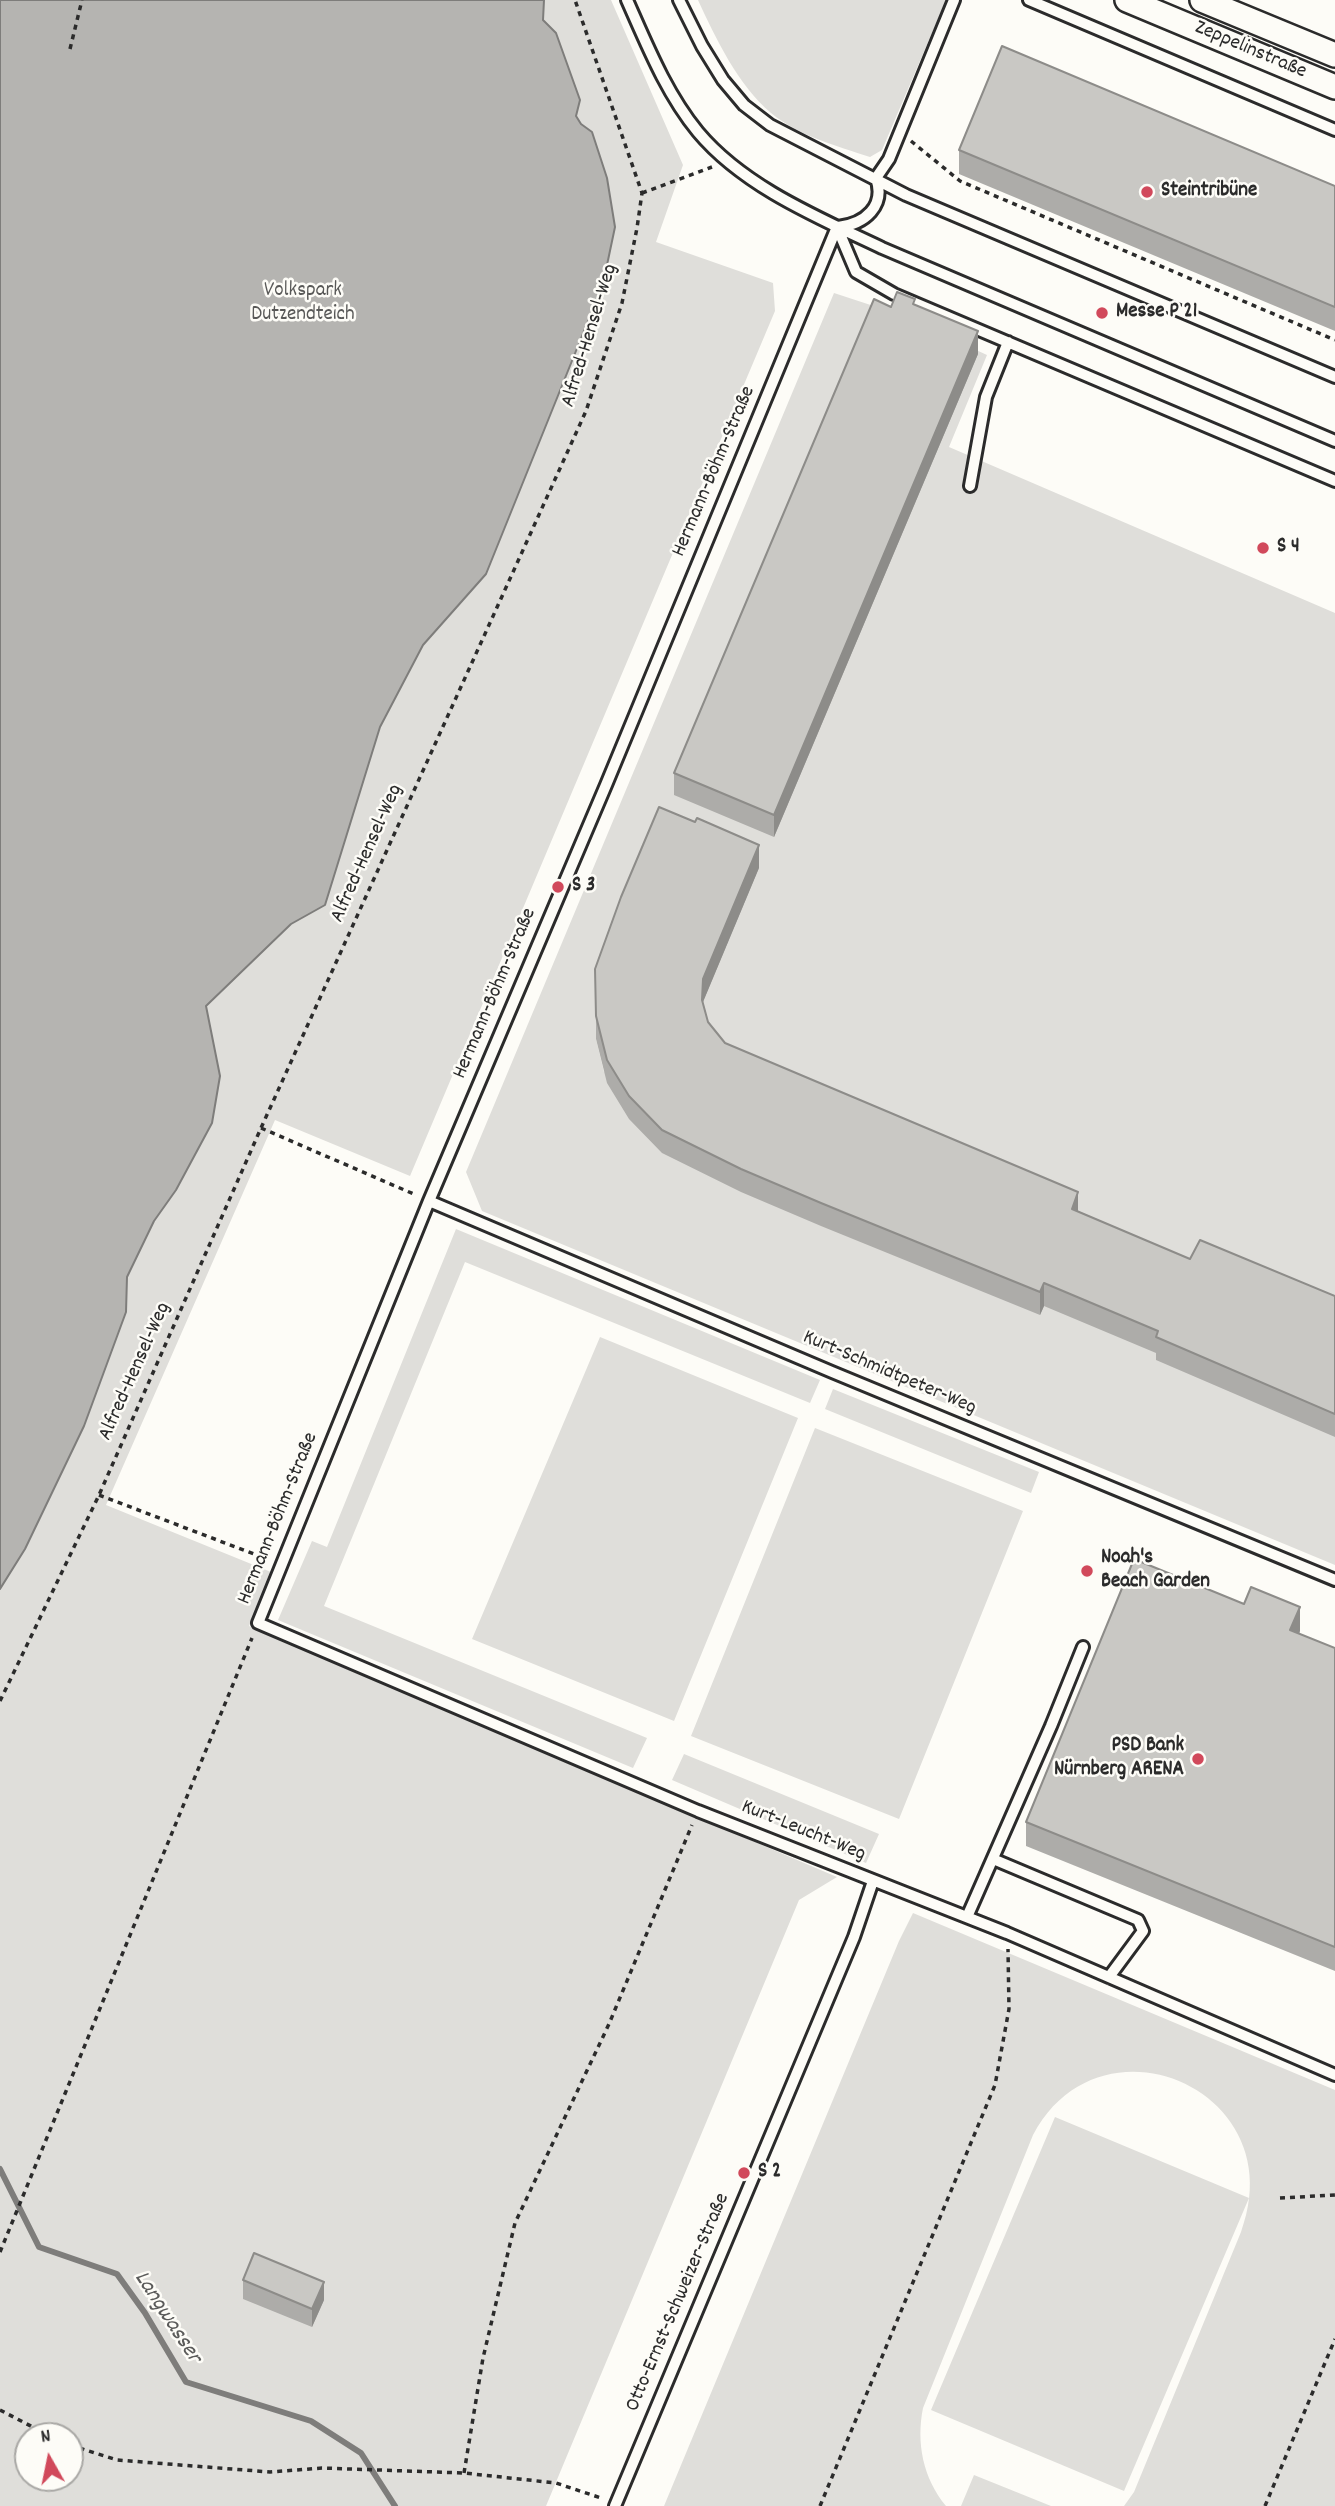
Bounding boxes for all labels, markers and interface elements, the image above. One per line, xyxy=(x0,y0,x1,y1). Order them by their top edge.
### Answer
street label: Zeppelinstraße xyxy=(1190,16,1310,86)
place label: Steintribüne xyxy=(1161,179,1257,205)
marker: Steintribüne xyxy=(1139,184,1155,200)
street label: Alfred-Hensel-Weg xyxy=(557,261,625,411)
park label: Volkspark Dutzendteich xyxy=(251,279,355,329)
place label: Messe P 21 xyxy=(1116,300,1197,326)
marker: Messe P 21 xyxy=(1094,305,1110,321)
street label: Hermann-Böhm-Straße xyxy=(668,383,762,561)
place label: S 4 xyxy=(1277,535,1300,561)
marker: S 4 xyxy=(1255,540,1271,556)
street label: Alfred-Hensel-Weg xyxy=(326,781,410,927)
place label: S 3 xyxy=(572,874,595,900)
marker: S 3 xyxy=(550,879,566,895)
street label: Hermann-Böhm-Straße xyxy=(449,905,543,1083)
street label: Alfred-Hensel-Weg xyxy=(94,1299,178,1445)
street label: Kurt-Schmidtpeter-Weg xyxy=(798,1326,980,1422)
street label: Hermann-Böhm-Straße xyxy=(233,1429,325,1609)
place label: Noah's Beach Garden xyxy=(1101,1546,1210,1596)
marker: Noah's Beach Garden xyxy=(1079,1563,1095,1579)
place label: PSD Bank Nürnberg ARENA xyxy=(1054,1734,1184,1784)
marker: PSD Bank Nürnberg ARENA xyxy=(1190,1751,1206,1767)
street label: Kurt-Leucht-Weg xyxy=(737,1796,869,1868)
place label: S 2 xyxy=(758,2160,781,2186)
marker: S 2 xyxy=(736,2165,752,2181)
street label: Otto-Ernst-Schweizer-Straße xyxy=(622,2190,736,2416)
water label: Langwasser xyxy=(126,2267,206,2369)
north arrow xyxy=(14,2422,84,2492)
text: N xyxy=(39,2424,53,2452)

